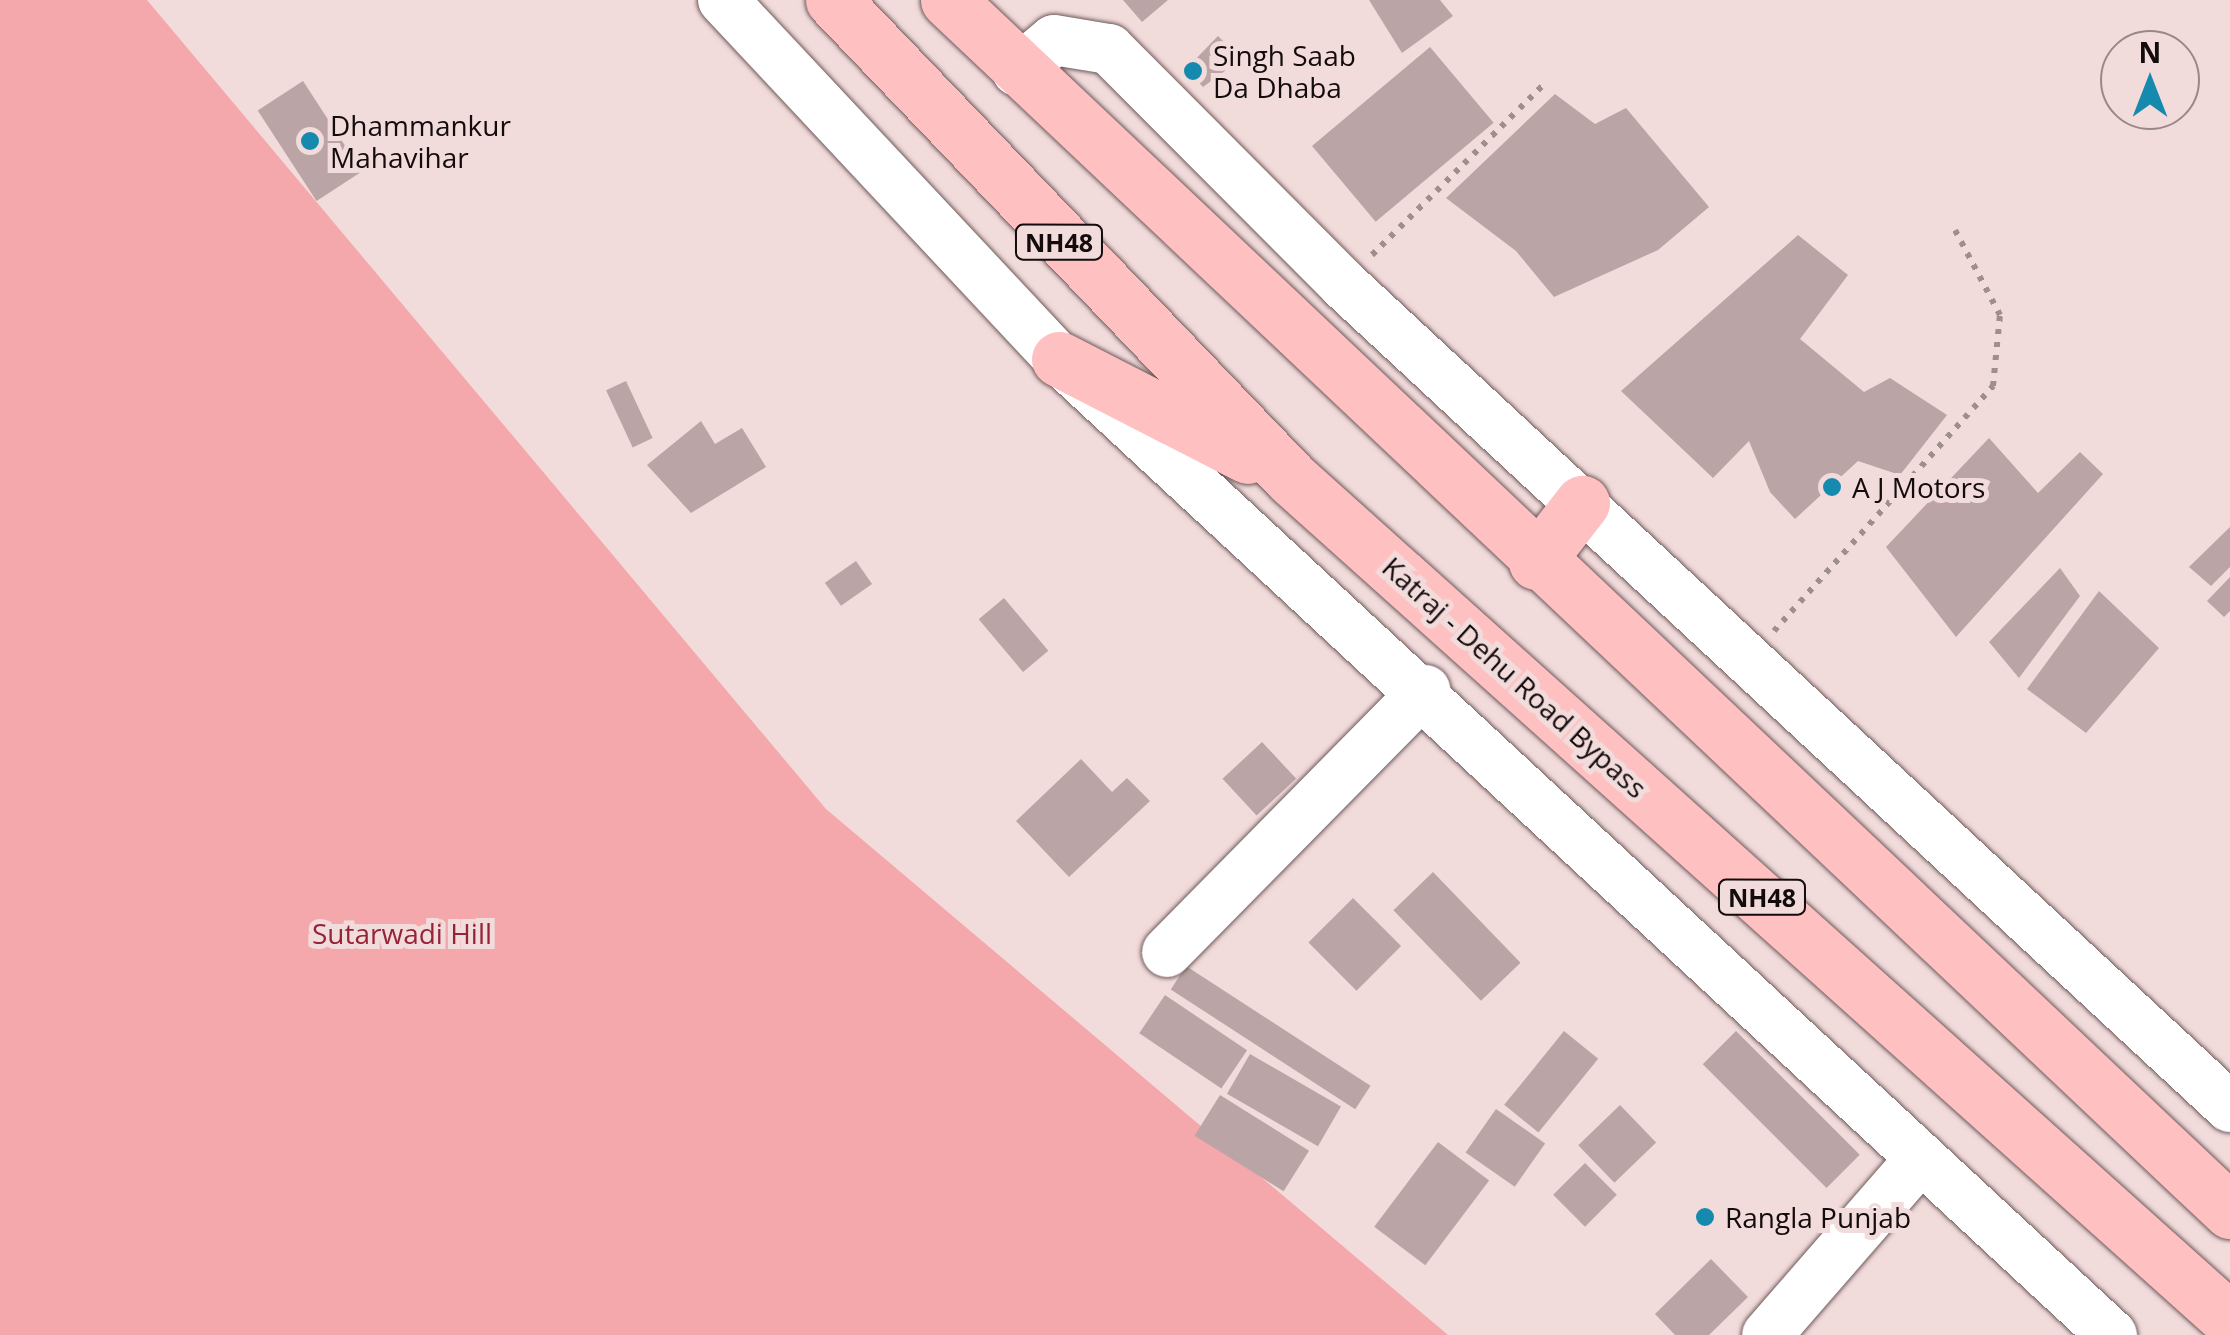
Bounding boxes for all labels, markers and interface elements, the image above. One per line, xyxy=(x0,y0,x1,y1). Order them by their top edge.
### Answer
north arrow xyxy=(2100,30,2200,130)
text: N xyxy=(2139,33,2161,71)
place label: Singh Saab Da Dhaba xyxy=(1213,38,1356,104)
marker: Singh Saab Da Dhaba xyxy=(1182,60,1204,82)
place label: Dhammankur Mahavihar xyxy=(330,108,511,174)
marker: Dhammankur Mahavihar xyxy=(299,130,321,152)
road number: NH48 xyxy=(1014,222,1104,262)
place label: A J Motors xyxy=(1852,470,1985,504)
marker: A J Motors xyxy=(1821,476,1843,498)
street label: Katraj - Dehu Road Bypass xyxy=(1376,550,1654,804)
road number: NH48 xyxy=(1717,877,1807,917)
park label: Sutarwadi Hill xyxy=(312,916,492,950)
place label: Rangla Punjab xyxy=(1725,1200,1911,1234)
marker: Rangla Punjab xyxy=(1694,1206,1716,1228)

